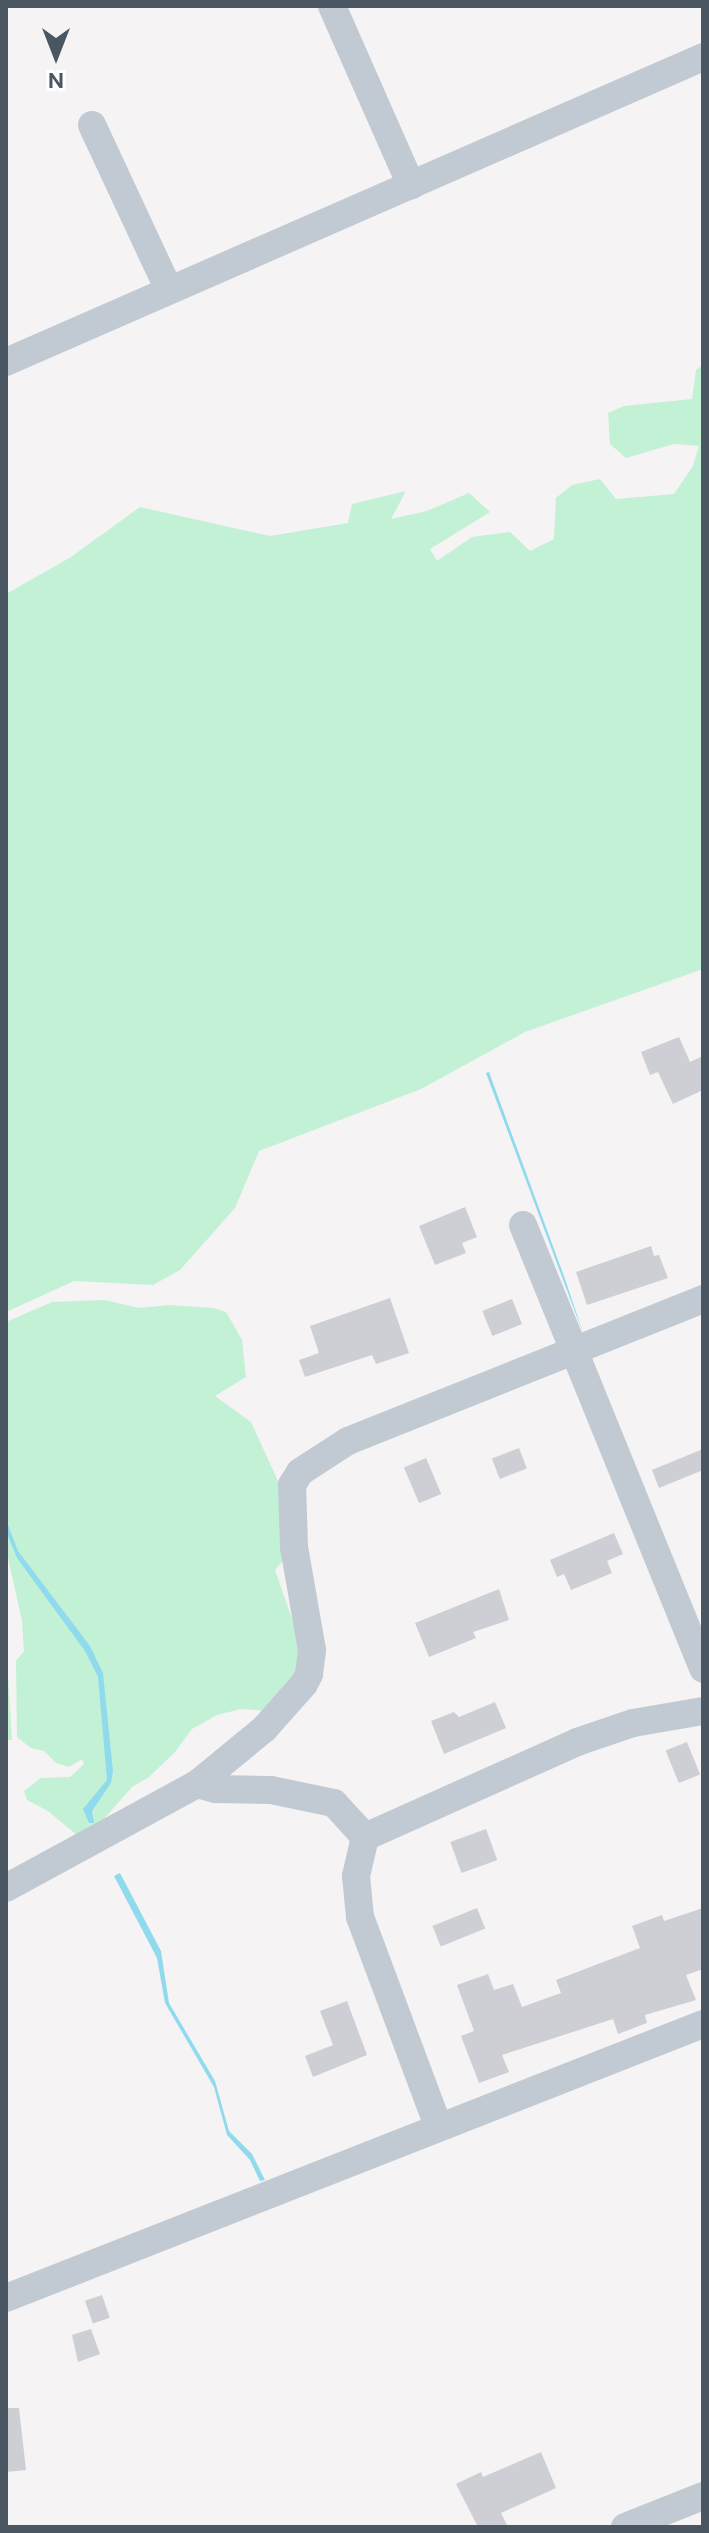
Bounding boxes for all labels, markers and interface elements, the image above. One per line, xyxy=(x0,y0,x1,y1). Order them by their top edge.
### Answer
north arrow xyxy=(16,16,96,96)
text: N xyxy=(48,66,64,95)

